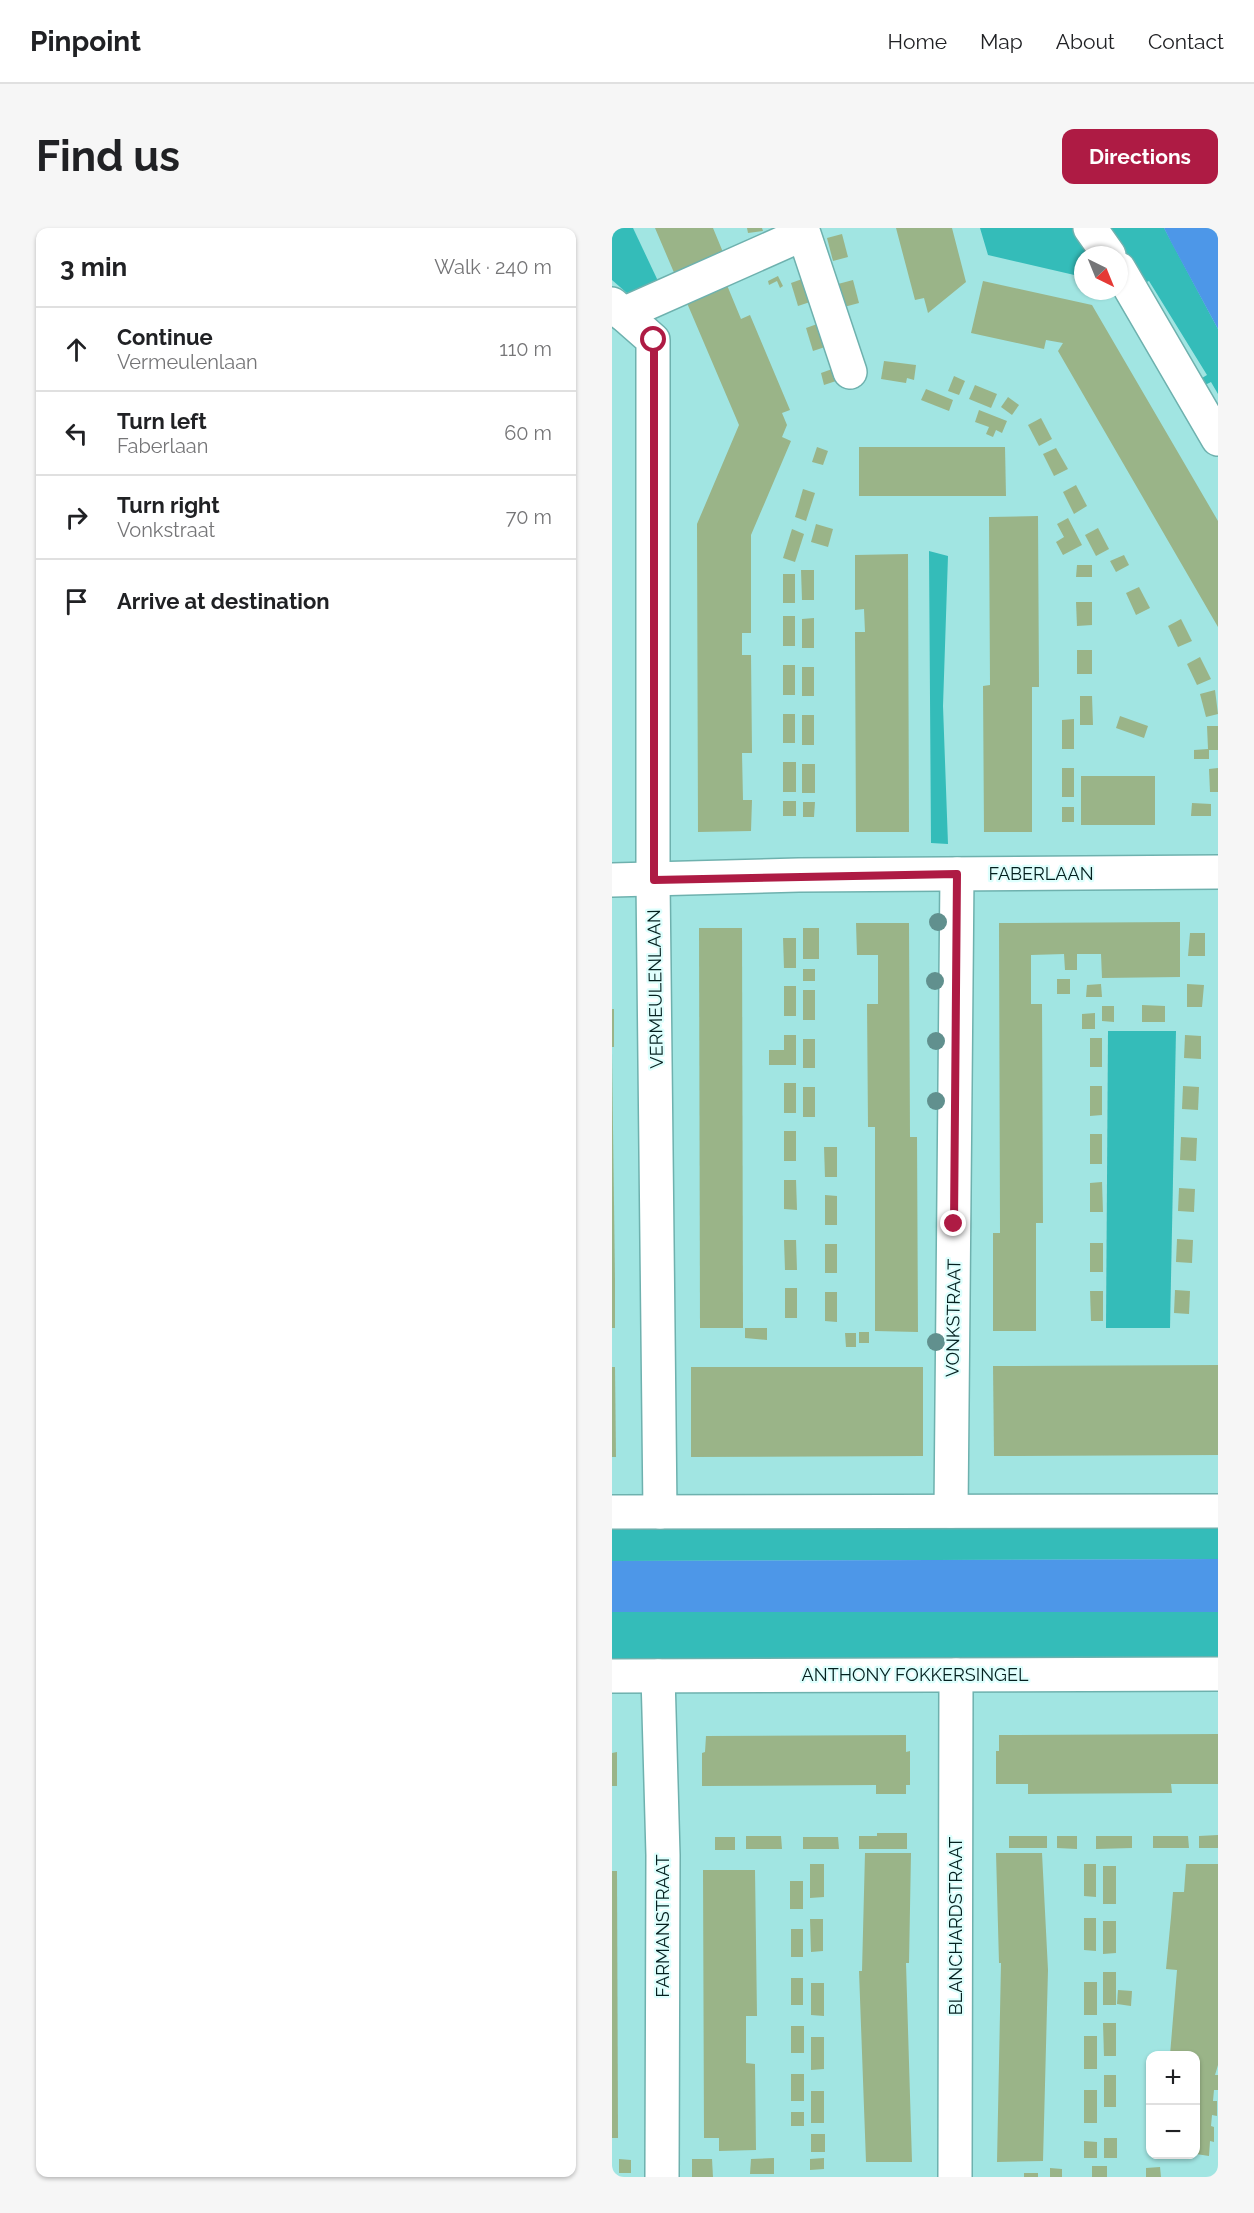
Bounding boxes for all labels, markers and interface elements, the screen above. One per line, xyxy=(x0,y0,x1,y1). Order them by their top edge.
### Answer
text: Pinpoint xyxy=(30,25,141,58)
text: Home xyxy=(888,29,947,54)
text: Map xyxy=(980,29,1023,54)
text: About xyxy=(1056,29,1115,54)
text: Contact xyxy=(1148,29,1224,54)
button: Directions xyxy=(1062,129,1218,184)
text: Find us xyxy=(36,132,180,181)
north arrow xyxy=(1074,246,1128,300)
text: 3 min xyxy=(60,252,127,282)
text: Walk · 240 m xyxy=(434,255,552,279)
text: Continue xyxy=(117,324,213,350)
route start xyxy=(640,326,666,352)
icon: ahead xyxy=(60,333,93,366)
text: 110 m xyxy=(499,337,552,361)
text: Vermeulenlaan xyxy=(117,350,258,374)
text: Turn left xyxy=(117,408,207,434)
icon: left xyxy=(60,417,93,450)
text: 60 m xyxy=(504,421,552,445)
text: Faberlaan xyxy=(117,434,208,458)
text: Turn right xyxy=(117,492,220,518)
icon: right xyxy=(60,501,93,534)
text: 70 m xyxy=(506,505,552,529)
text: Vonkstraat xyxy=(117,518,215,542)
icon: arrive xyxy=(60,585,93,618)
text: Arrive at destination xyxy=(117,588,330,614)
street label: FABERLAAN xyxy=(988,863,1094,884)
street label: VERMEULENLAAN xyxy=(643,909,667,1069)
route end xyxy=(940,1210,966,1236)
street label: VONKSTRAAT xyxy=(941,1259,965,1377)
street label: ANTHONY FOKKERSINGEL xyxy=(802,1664,1029,1685)
street label: BLANCHARDSTRAAT xyxy=(945,1837,966,2015)
street label: FARMANSTRAAT xyxy=(652,1855,673,1997)
map controls xyxy=(1146,2051,1200,2159)
button: + xyxy=(1146,2051,1200,2105)
button: − xyxy=(1146,2105,1200,2159)

